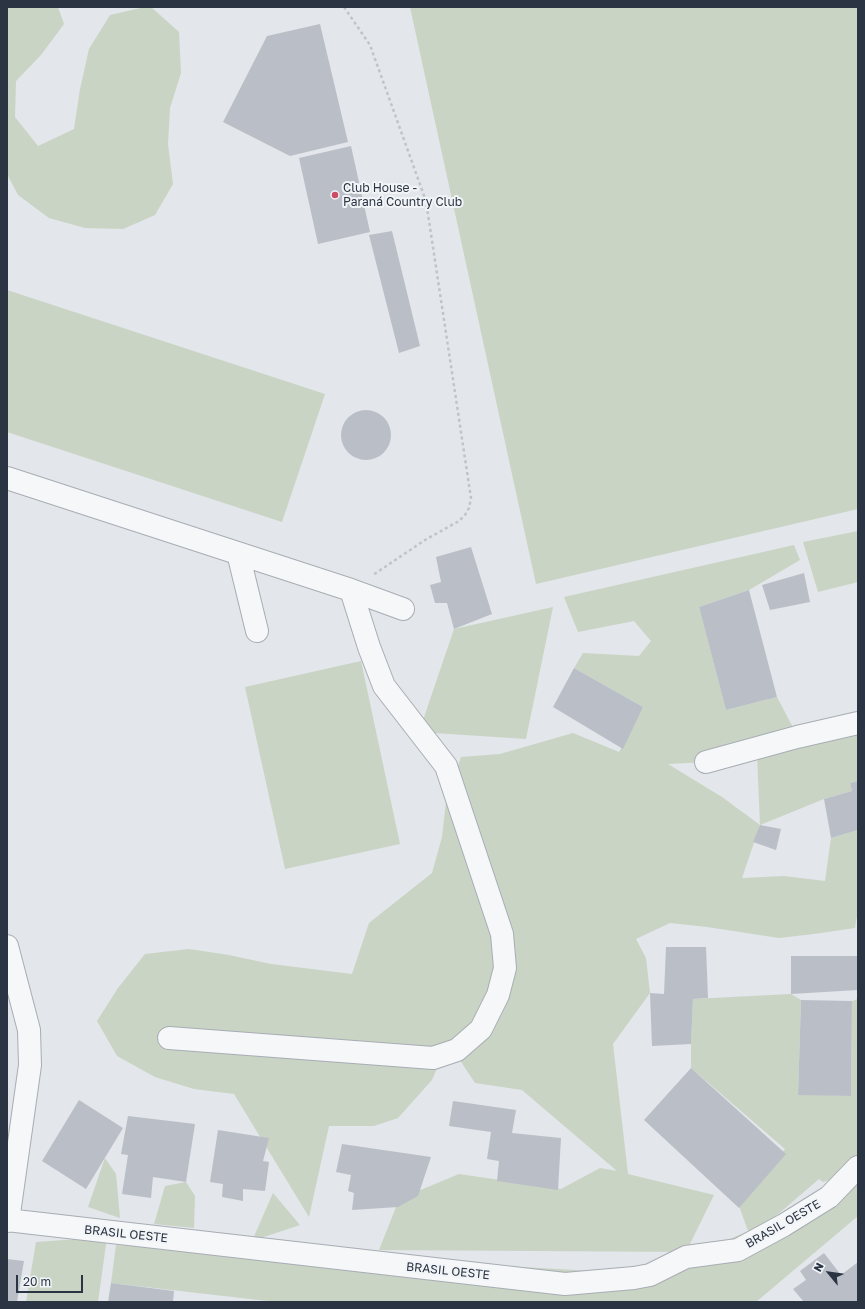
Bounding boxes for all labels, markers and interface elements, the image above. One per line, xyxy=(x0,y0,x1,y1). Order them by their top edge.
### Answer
place label: Club House - Paraná Country Club xyxy=(343,181,462,209)
marker: Club House - Paraná Country Club xyxy=(330,190,340,200)
street label: BRASIL OESTE xyxy=(743,1197,823,1251)
street label: BRASIL OESTE xyxy=(84,1222,168,1246)
north arrow xyxy=(809,1253,849,1293)
street label: BRASIL OESTE xyxy=(406,1259,490,1283)
text: N xyxy=(810,1260,826,1274)
scale bar xyxy=(18,1267,85,1293)
text: 20 m xyxy=(23,1274,51,1289)

